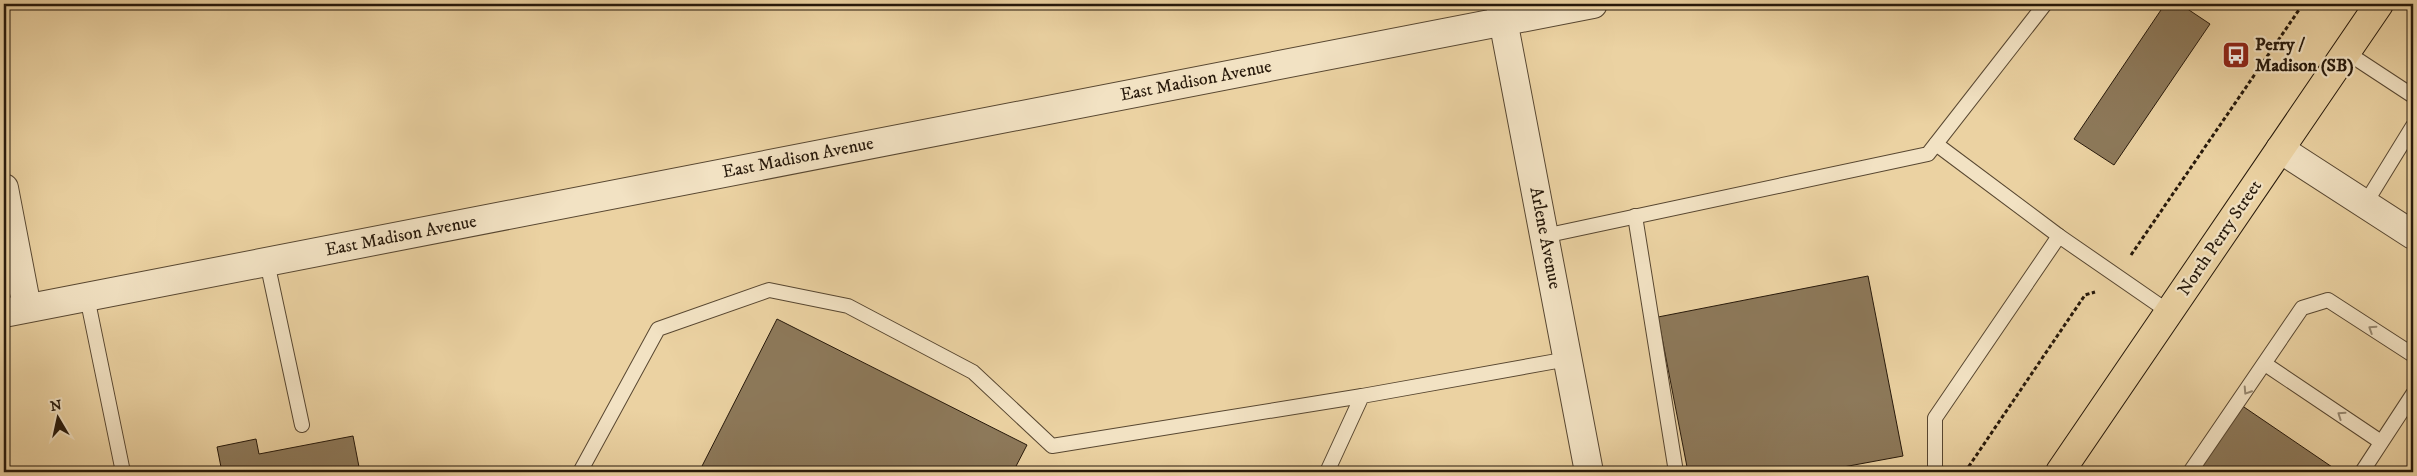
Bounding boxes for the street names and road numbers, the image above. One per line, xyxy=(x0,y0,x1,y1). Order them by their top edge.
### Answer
street label: East Madison Avenue xyxy=(1118,56,1274,106)
street label: East Madison Avenue xyxy=(720,133,876,183)
street label: North Perry Street xyxy=(2173,176,2267,300)
street label: Arlene Avenue xyxy=(1524,185,1566,291)
street label: East Madison Avenue xyxy=(323,211,479,261)

